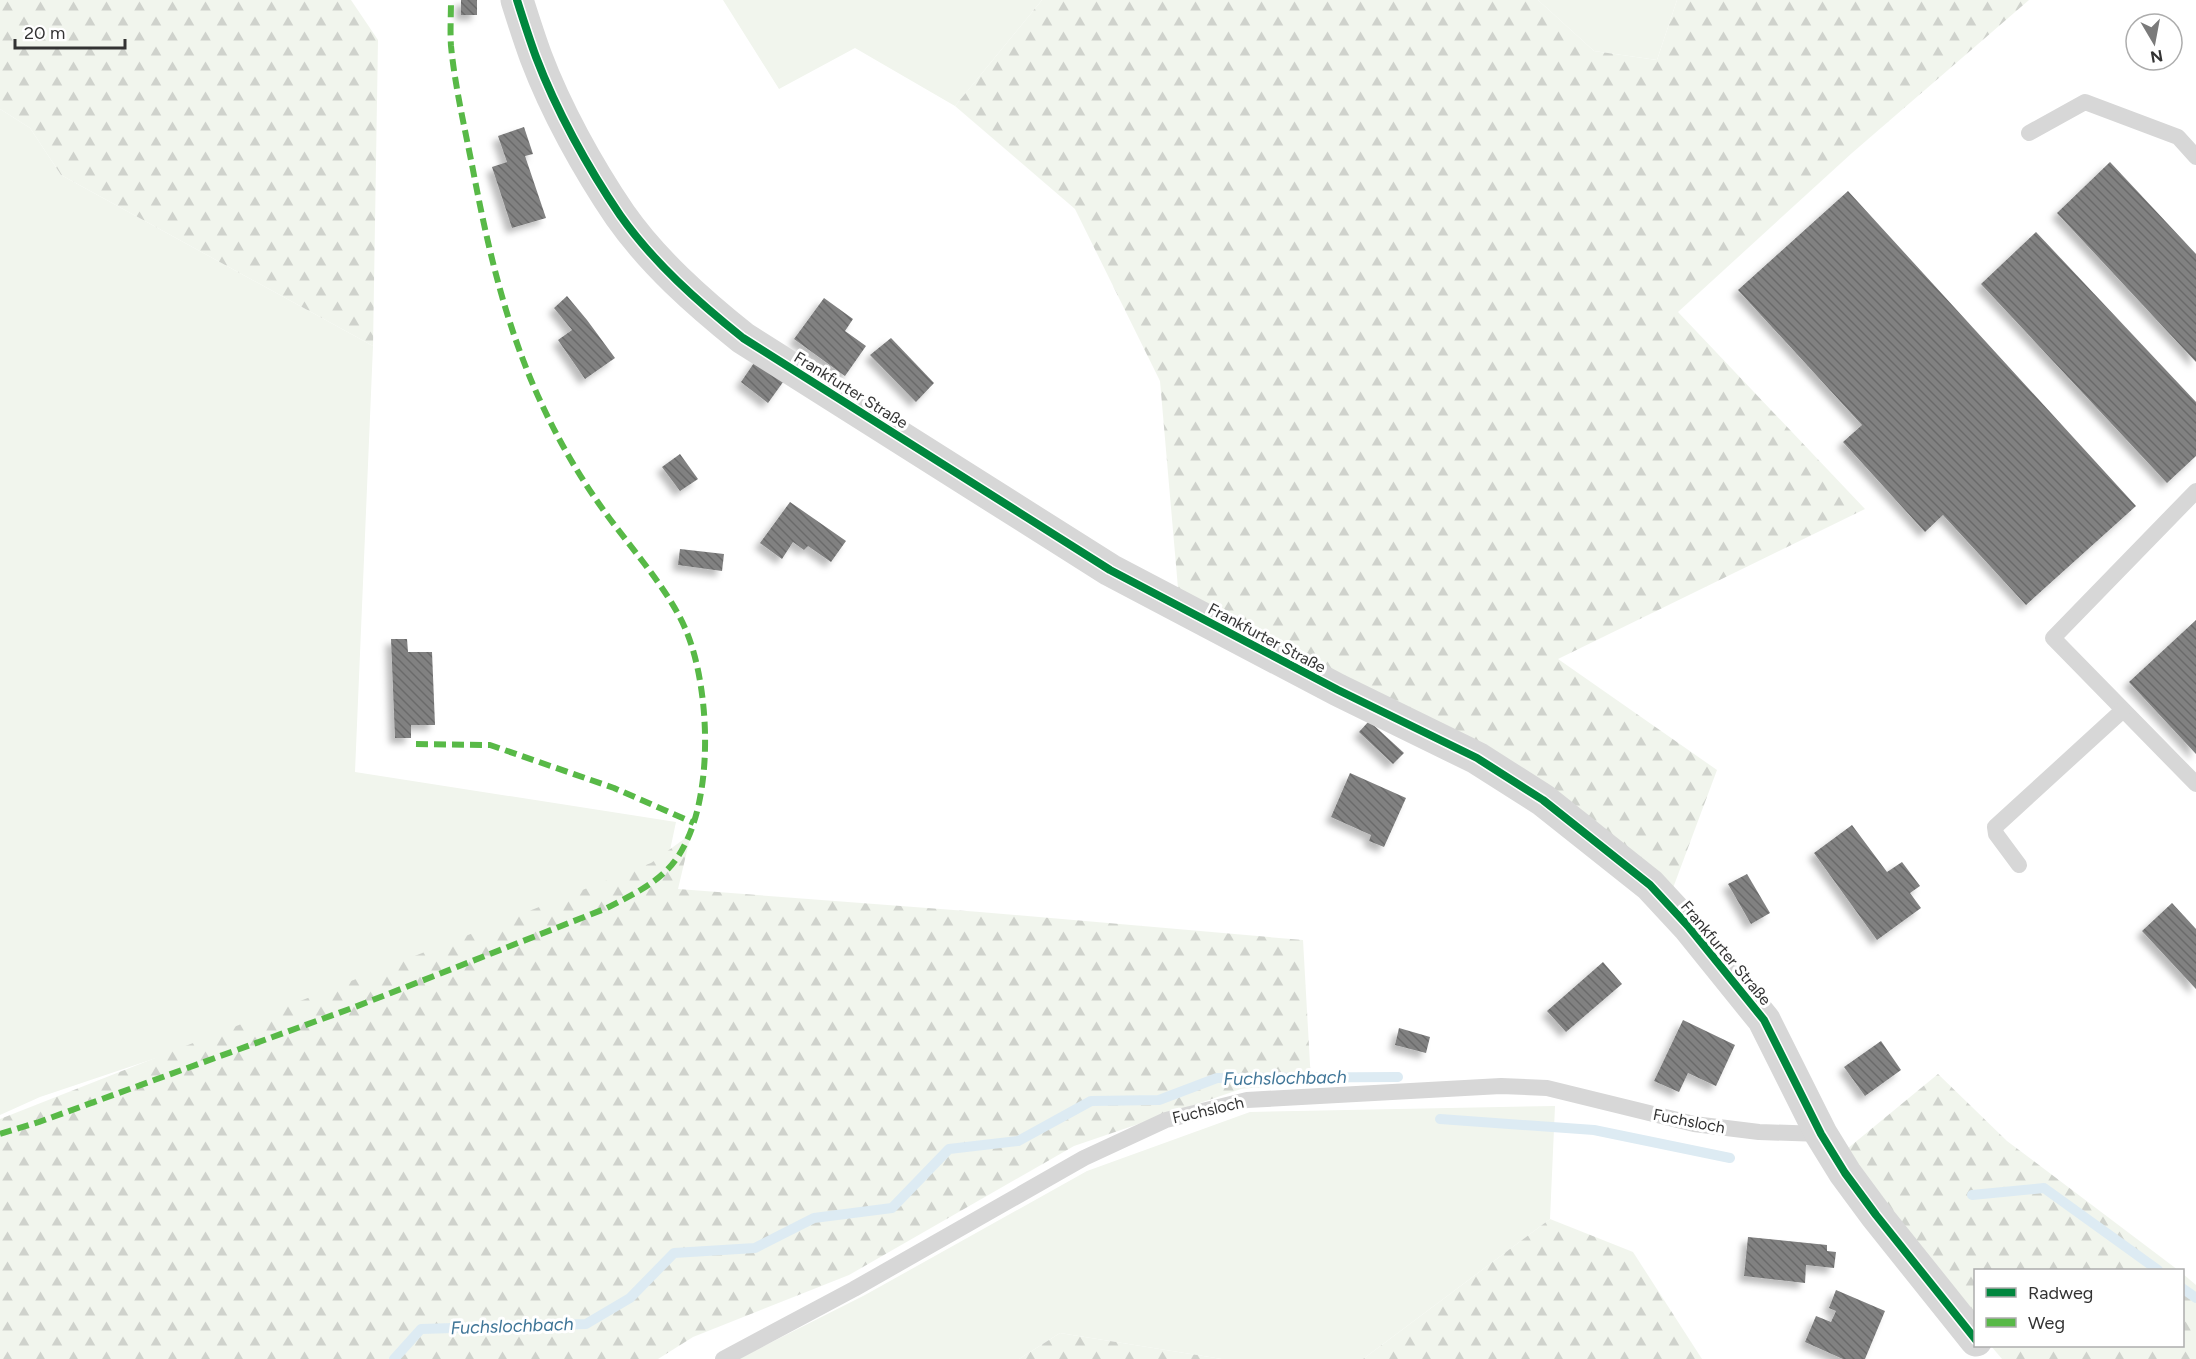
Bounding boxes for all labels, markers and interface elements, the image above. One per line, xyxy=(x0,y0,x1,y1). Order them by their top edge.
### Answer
scale bar xyxy=(15,12,124,50)
north arrow xyxy=(2124,12,2184,72)
text: 20 m xyxy=(24,22,65,44)
text: N xyxy=(2149,46,2164,67)
street label: Frankfurter Straße xyxy=(791,347,912,433)
street label: Frankfurter Straße xyxy=(1205,599,1329,677)
street label: Frankfurter Straße xyxy=(1677,897,1775,1009)
water label: Fuchslochbach xyxy=(1223,1066,1347,1090)
street label: Fuchsloch xyxy=(1170,1093,1246,1127)
street label: Fuchsloch xyxy=(1651,1105,1727,1137)
legend xyxy=(1974,1269,2184,1347)
text: Radweg xyxy=(2028,1282,2093,1304)
text: Weg xyxy=(2028,1312,2065,1334)
water label: Fuchslochbach xyxy=(450,1313,574,1339)

